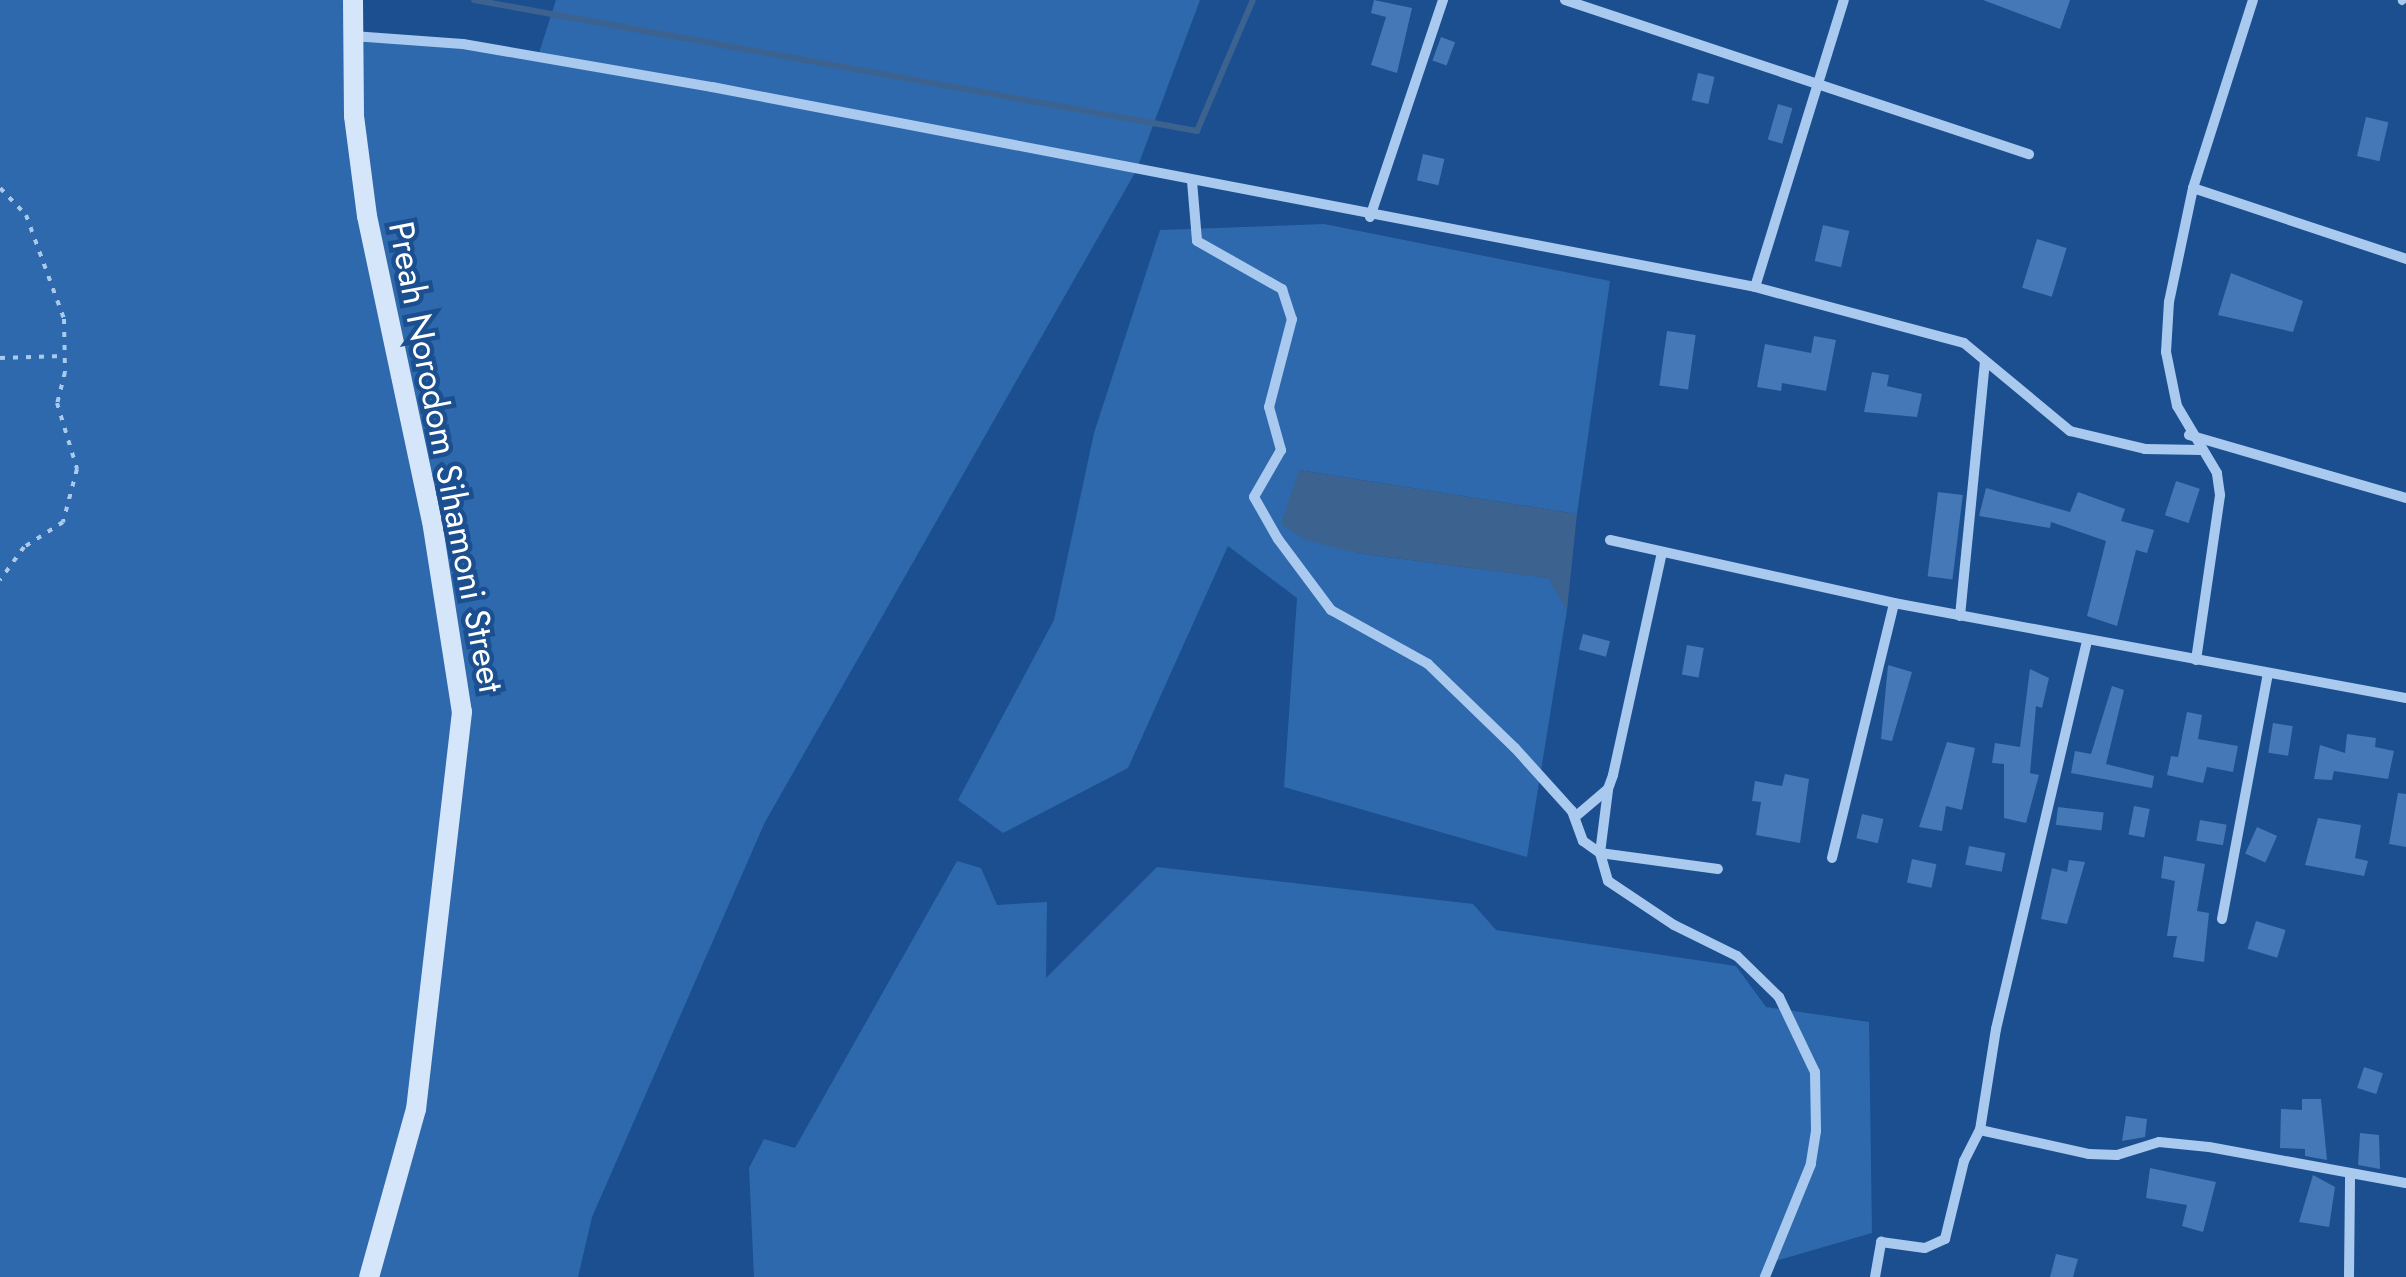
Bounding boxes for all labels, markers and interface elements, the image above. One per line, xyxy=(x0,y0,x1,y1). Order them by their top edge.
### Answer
street label: Preah Norodom Sihamoni Street xyxy=(380,218,512,696)

